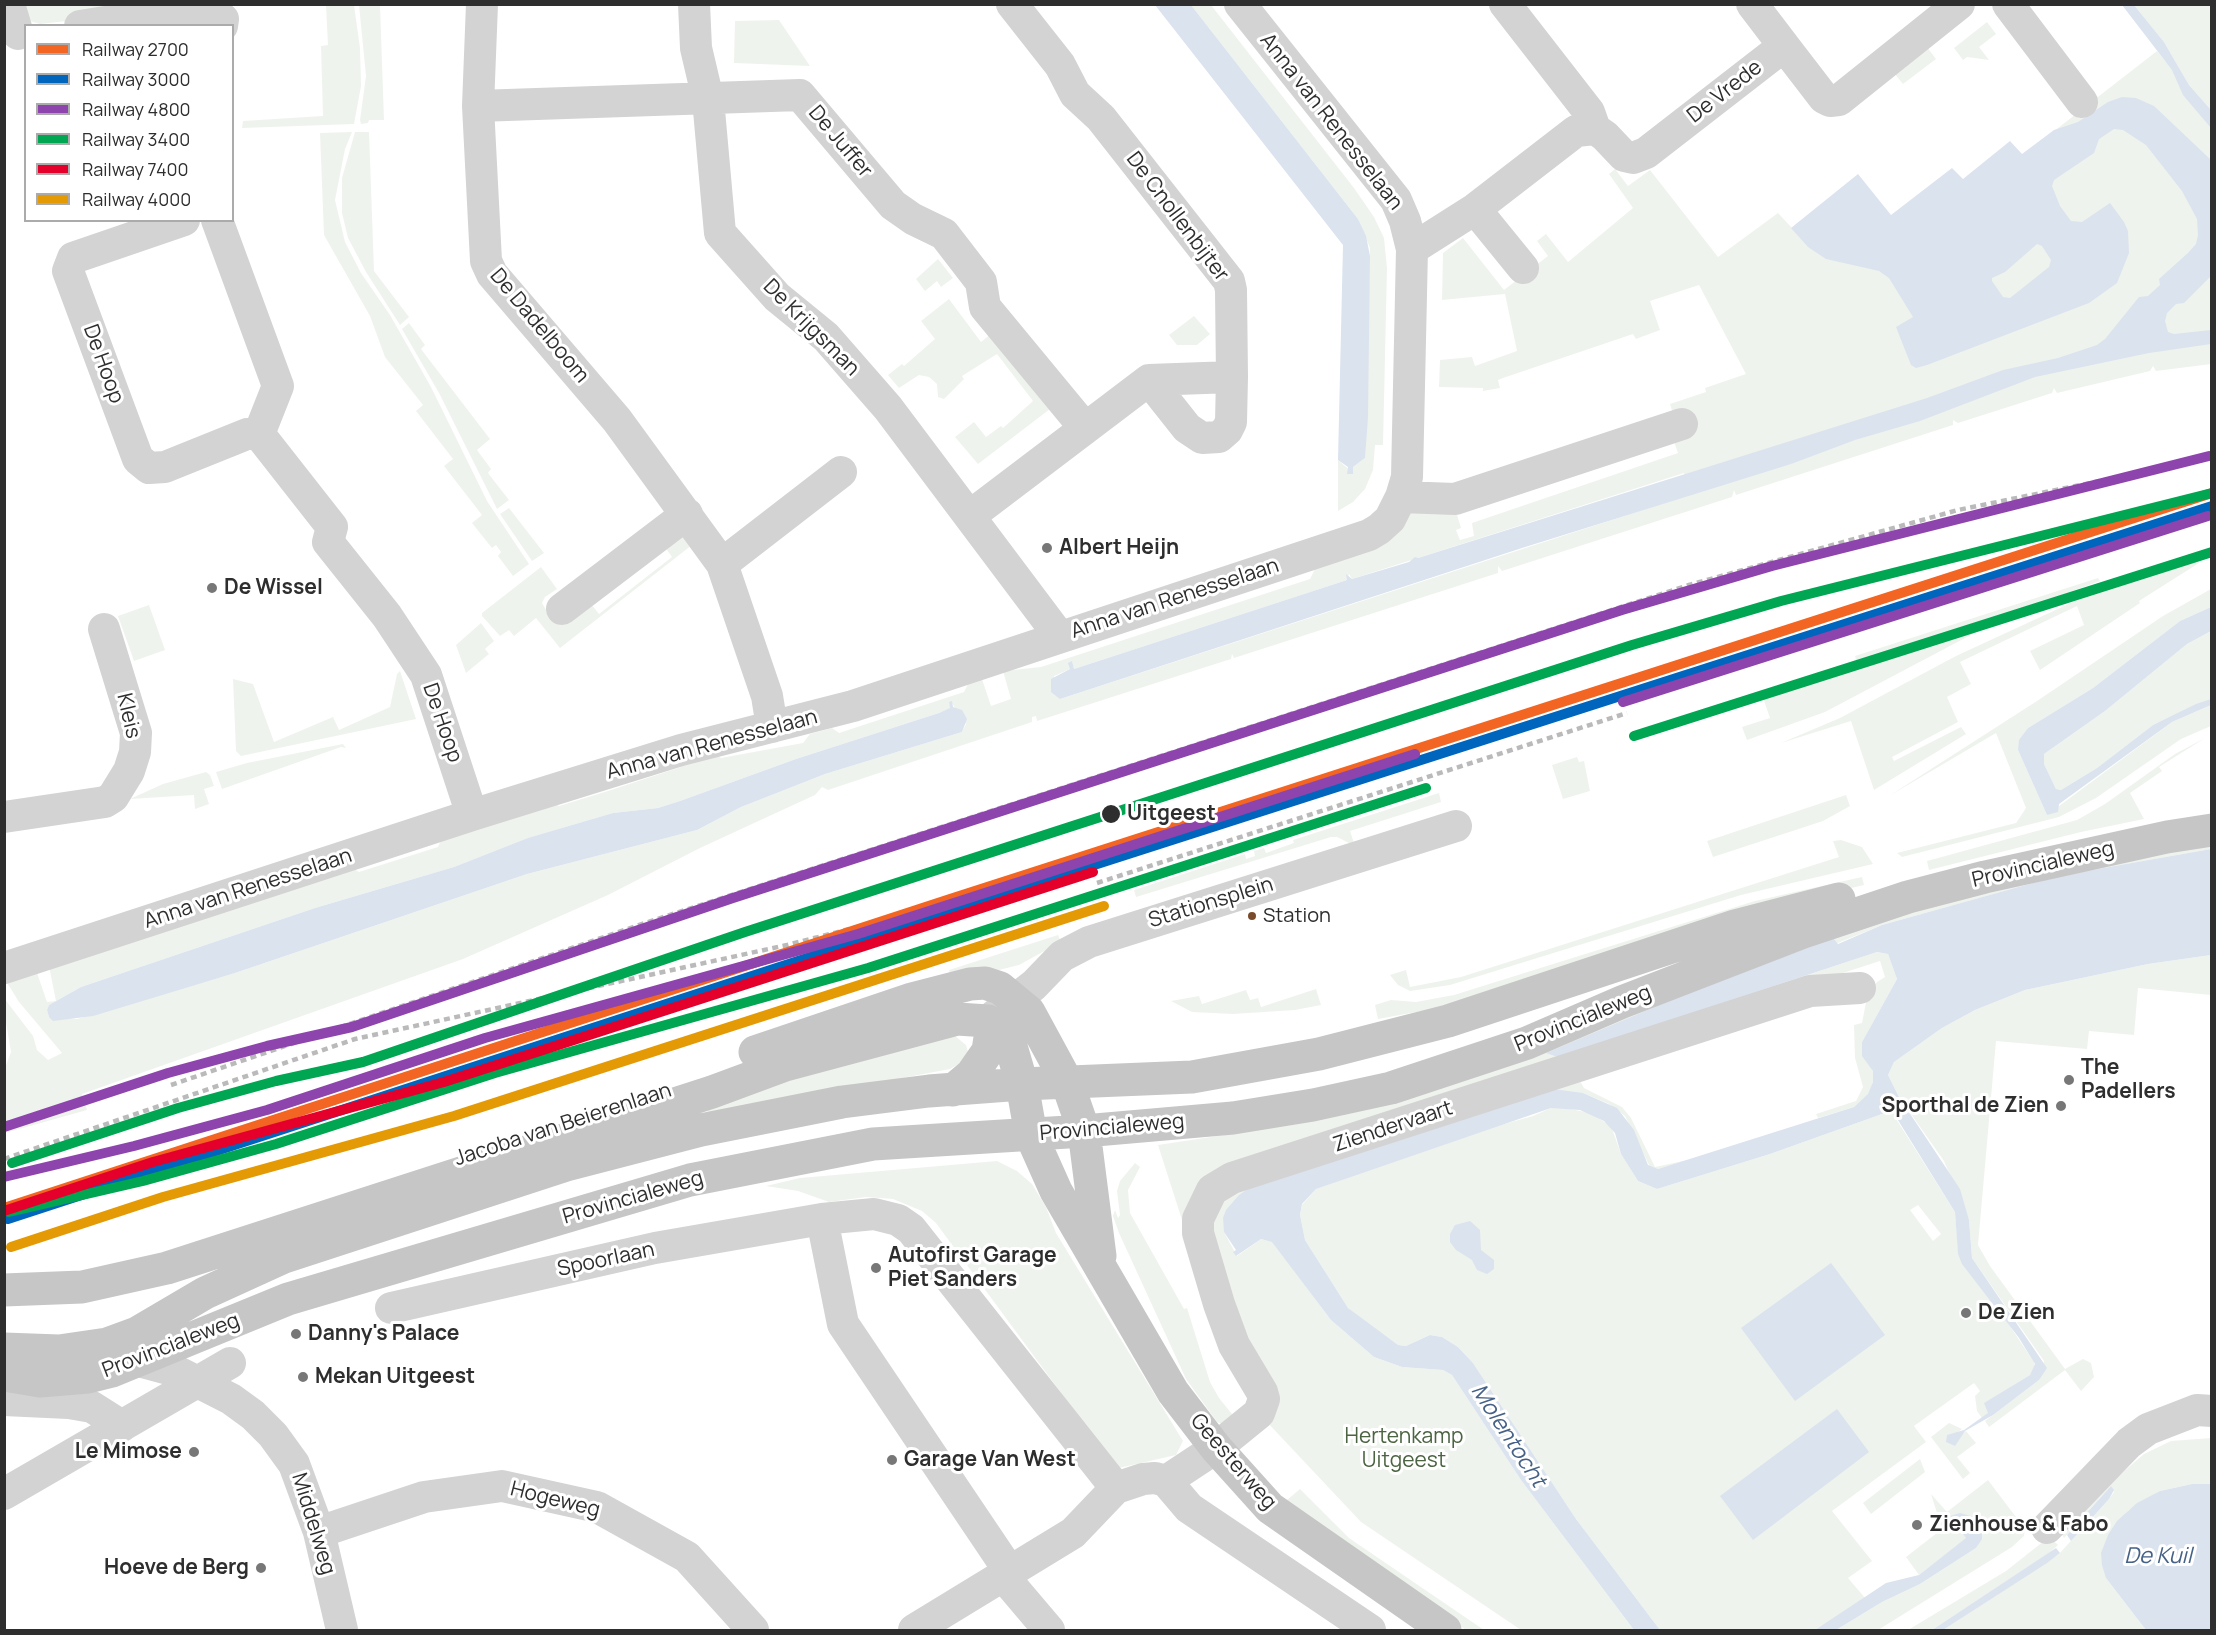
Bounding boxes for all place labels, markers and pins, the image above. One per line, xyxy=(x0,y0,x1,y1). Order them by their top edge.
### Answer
place label: Albert Heijn xyxy=(1059,535,1179,561)
marker: Albert Heijn xyxy=(1040,541,1054,555)
place label: De Wissel xyxy=(224,575,323,601)
marker: De Wissel xyxy=(205,581,219,595)
place label: Uitgeest xyxy=(1127,801,1216,827)
marker: Uitgeest xyxy=(1100,803,1122,825)
place label: Station xyxy=(1263,904,1331,928)
marker: Station xyxy=(1246,910,1258,922)
place label: The Padellers xyxy=(2081,1055,2176,1105)
marker: The Padellers xyxy=(2062,1073,2076,1087)
place label: Sporthal de Zien xyxy=(1881,1093,2049,1119)
marker: Sporthal de Zien xyxy=(2054,1099,2068,1113)
place label: Autofirst Garage Piet Sanders xyxy=(888,1243,1057,1293)
marker: Autofirst Garage Piet Sanders xyxy=(869,1261,883,1275)
place label: De Zien xyxy=(1978,1300,2055,1326)
marker: De Zien xyxy=(1959,1306,1973,1320)
place label: Danny's Palace xyxy=(308,1321,459,1347)
marker: Danny's Palace xyxy=(289,1327,303,1341)
place label: Mekan Uitgeest xyxy=(315,1364,475,1390)
marker: Mekan Uitgeest xyxy=(296,1370,310,1384)
place label: Le Mimose xyxy=(75,1439,182,1465)
marker: Le Mimose xyxy=(187,1445,201,1459)
place label: Garage Van West xyxy=(904,1447,1076,1473)
marker: Garage Van West xyxy=(885,1453,899,1467)
place label: Zienhouse & Fabo xyxy=(1929,1512,2109,1538)
marker: Zienhouse & Fabo xyxy=(1910,1518,1924,1532)
place label: Hoeve de Berg xyxy=(104,1555,249,1581)
marker: Hoeve de Berg xyxy=(254,1561,268,1575)

